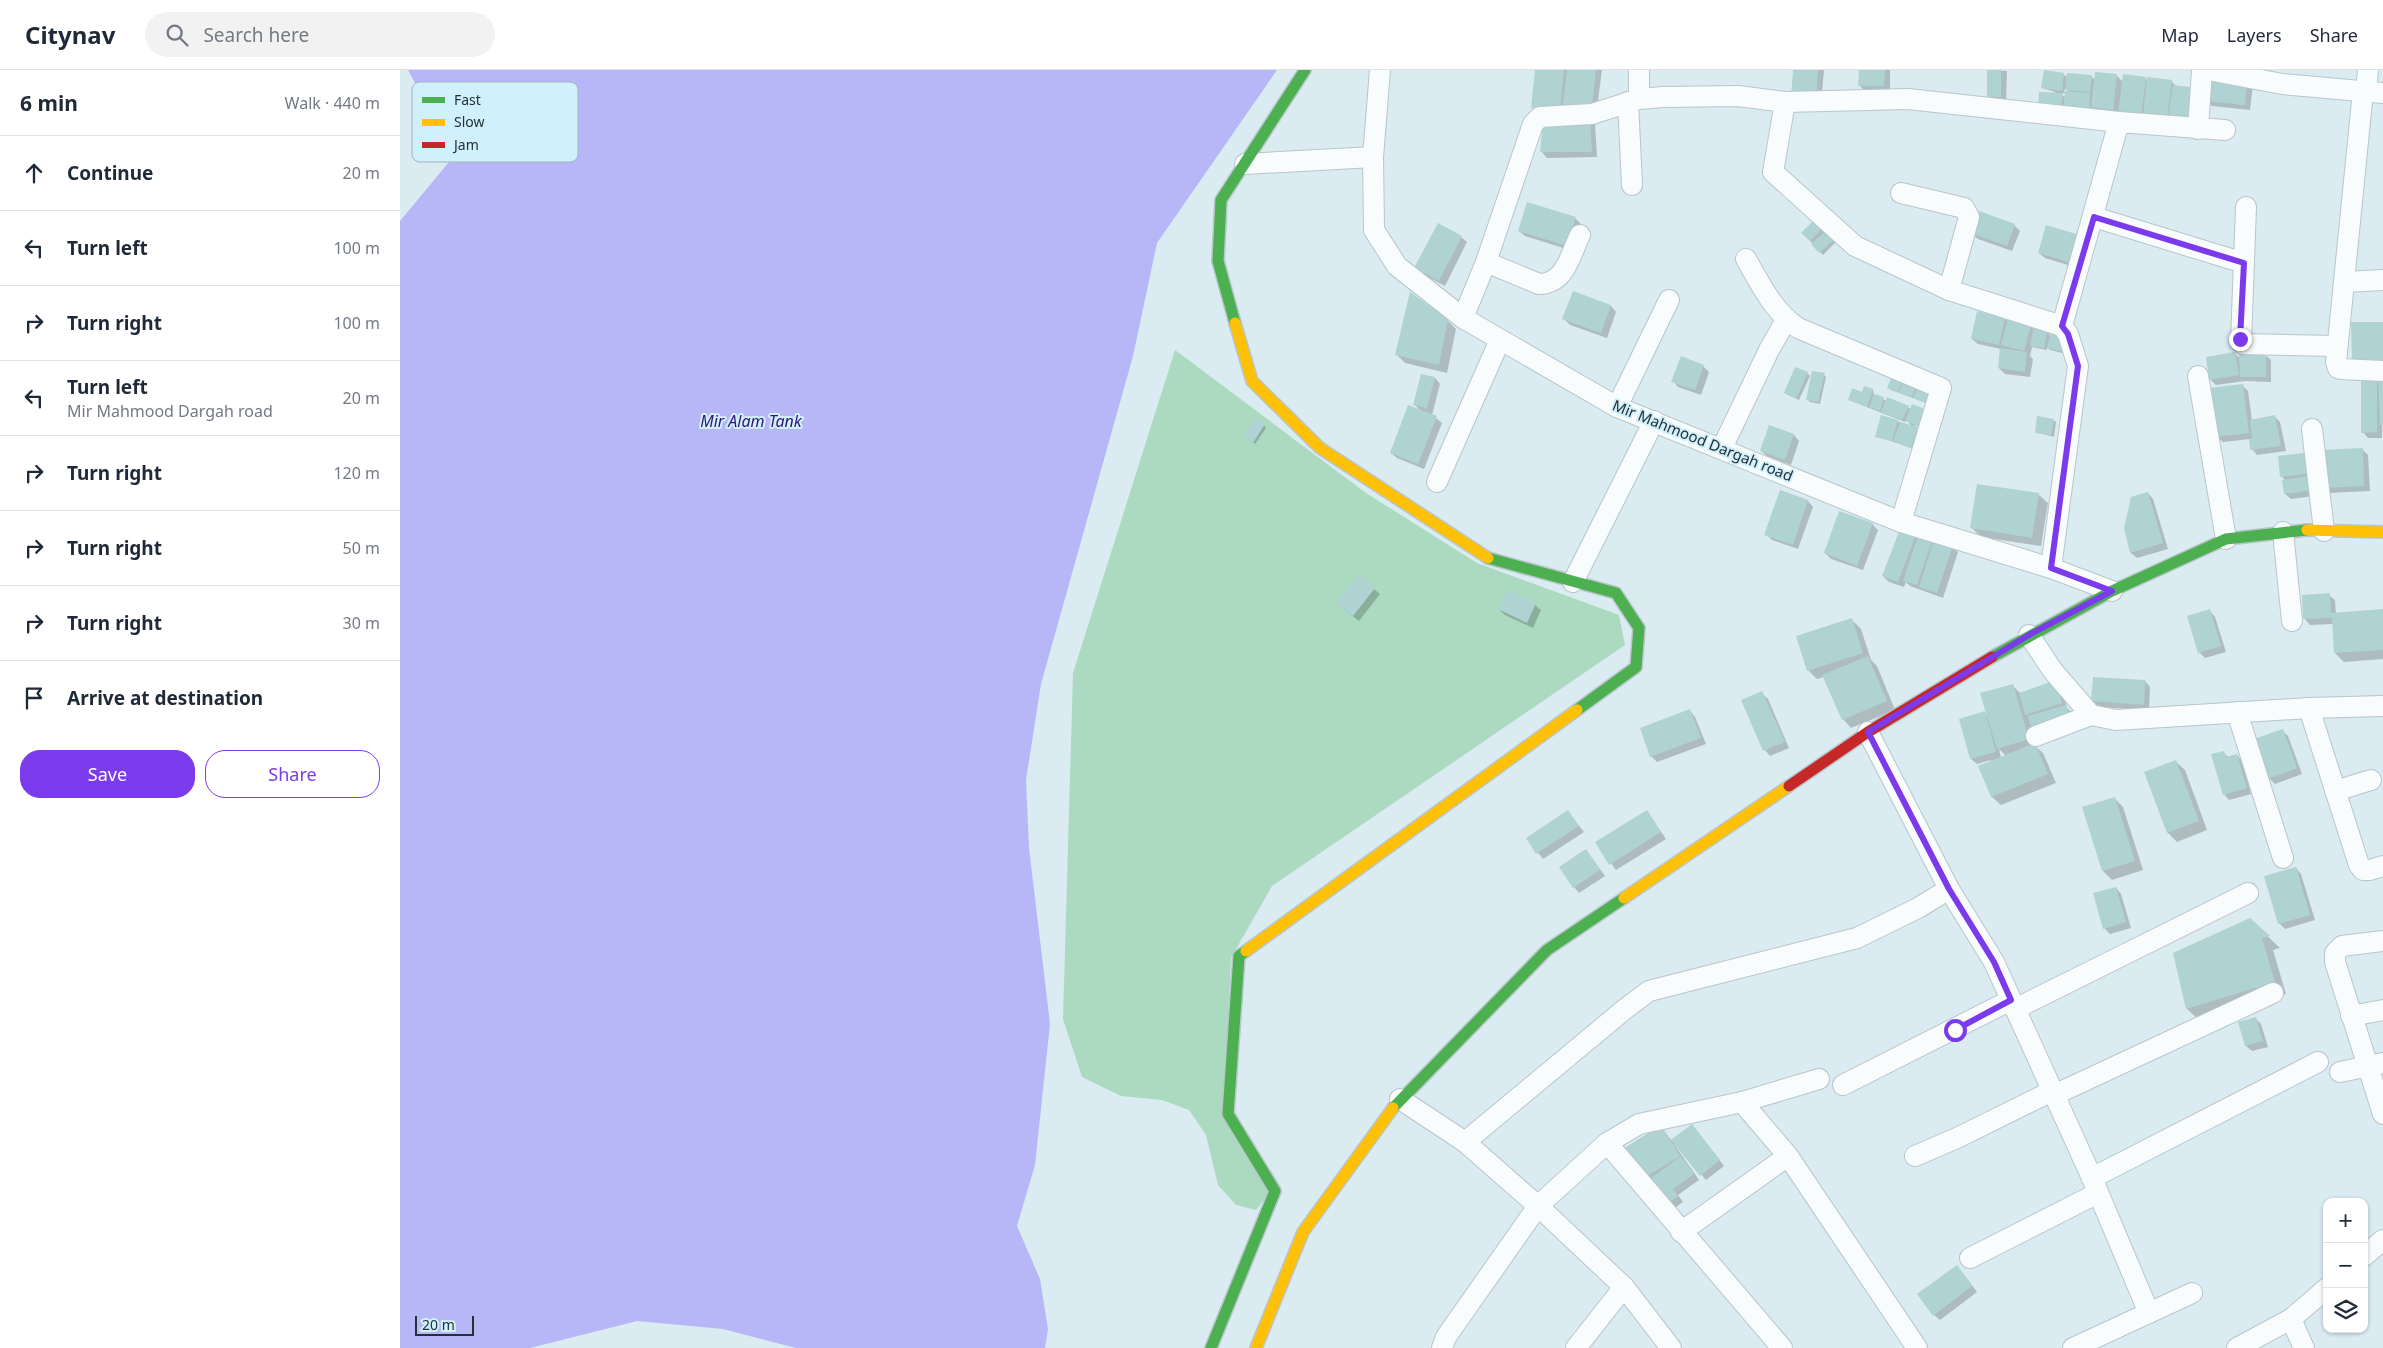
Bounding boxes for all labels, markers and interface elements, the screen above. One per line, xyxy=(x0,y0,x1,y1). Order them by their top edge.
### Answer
search box xyxy=(145,12,495,57)
text: Citynav xyxy=(25,18,115,51)
icon: search xyxy=(163,21,191,49)
text: Search here xyxy=(203,22,309,48)
text: Map xyxy=(2161,23,2199,47)
text: Layers xyxy=(2227,23,2282,47)
text: Share xyxy=(2310,23,2358,47)
legend xyxy=(412,82,578,162)
text: 6 min xyxy=(20,89,78,117)
text: Fast xyxy=(454,90,481,109)
text: Walk · 440 m xyxy=(285,92,380,114)
text: Slow xyxy=(454,112,485,131)
text: Jam xyxy=(452,135,479,154)
icon: ahead xyxy=(20,159,48,187)
text: Continue xyxy=(67,160,153,186)
text: 20 m xyxy=(343,162,380,184)
icon: left xyxy=(20,234,48,262)
text: Turn left xyxy=(67,235,148,261)
text: 100 m xyxy=(333,237,380,259)
icon: right xyxy=(20,309,48,337)
text: Turn right xyxy=(67,310,162,336)
text: 100 m xyxy=(333,312,380,334)
route end xyxy=(2229,328,2252,351)
text: Turn left xyxy=(67,374,148,400)
icon: left xyxy=(20,384,48,412)
text: 20 m xyxy=(343,387,380,409)
street label: Mir Mahmood Dargah road xyxy=(1610,395,1796,485)
text: Mir Mahmood Dargah road xyxy=(67,400,273,422)
water label: Mir Alam Tank xyxy=(700,410,803,432)
icon: right xyxy=(20,459,48,487)
text: Turn right xyxy=(67,460,162,486)
text: 120 m xyxy=(333,462,380,484)
icon: right xyxy=(20,534,48,562)
text: Turn right xyxy=(67,535,162,561)
text: 50 m xyxy=(343,537,380,559)
icon: right xyxy=(20,609,48,637)
text: Turn right xyxy=(67,610,162,636)
text: 30 m xyxy=(343,612,380,634)
icon: arrive xyxy=(20,684,48,712)
text: Arrive at destination xyxy=(67,685,263,711)
button: Save xyxy=(20,750,195,798)
button: Share xyxy=(205,750,380,798)
route start xyxy=(1944,1019,1967,1042)
map controls xyxy=(2323,1198,2368,1333)
button: + xyxy=(2323,1198,2368,1243)
button: − xyxy=(2323,1243,2368,1288)
button: layers xyxy=(2323,1288,2368,1333)
scale bar xyxy=(415,1313,474,1336)
text: 20 m xyxy=(422,1315,455,1334)

